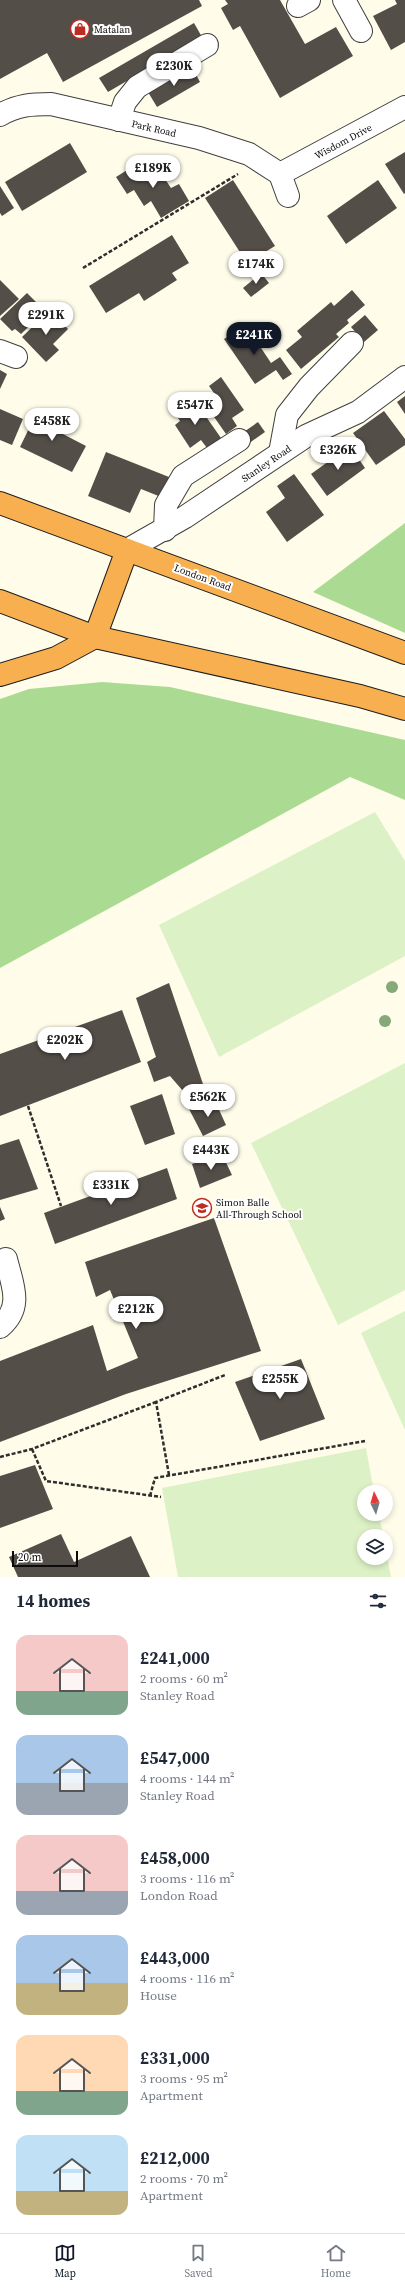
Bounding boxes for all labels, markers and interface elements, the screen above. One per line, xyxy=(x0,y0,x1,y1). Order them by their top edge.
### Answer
shop icon: Matalan xyxy=(69,18,91,40)
place label: Matalan xyxy=(94,23,130,36)
pin: £230K xyxy=(146,53,202,87)
text: £230K xyxy=(155,57,193,74)
street label: Park Road xyxy=(130,117,178,140)
street label: Wisdom Drive xyxy=(312,121,374,162)
pin: £189K xyxy=(125,155,181,189)
text: £189K xyxy=(134,159,172,176)
pin: £174K xyxy=(228,251,284,285)
text: £174K xyxy=(237,255,275,272)
pin: £291K xyxy=(18,302,74,336)
text: £291K xyxy=(27,306,65,323)
pin: £241K xyxy=(226,322,282,356)
text: £241K xyxy=(235,326,273,343)
pin: £547K xyxy=(167,392,223,426)
text: £547K xyxy=(176,396,214,413)
pin: £458K xyxy=(24,408,80,442)
text: £458K xyxy=(33,412,71,429)
pin: £326K xyxy=(310,437,366,471)
text: £326K xyxy=(319,441,357,458)
street label: Stanley Road xyxy=(239,442,294,485)
street label: London Road xyxy=(173,561,233,594)
pin: £202K xyxy=(37,1027,93,1061)
text: £202K xyxy=(46,1031,84,1048)
pin: £562K xyxy=(180,1084,236,1118)
text: £562K xyxy=(189,1088,227,1105)
pin: £443K xyxy=(183,1137,239,1171)
text: £443K xyxy=(192,1141,230,1158)
pin: £331K xyxy=(83,1172,139,1206)
text: £331K xyxy=(92,1176,130,1193)
place label: Simon Balle All-Through School xyxy=(216,1196,302,1221)
school or university icon: Simon Balle All-Through School xyxy=(191,1197,213,1219)
pin: £212K xyxy=(108,1296,164,1330)
text: £212K xyxy=(117,1300,155,1317)
pin: £255K xyxy=(252,1366,308,1400)
text: £255K xyxy=(261,1370,299,1387)
north arrow xyxy=(357,1485,393,1521)
map controls xyxy=(357,1485,393,1565)
button: layers xyxy=(357,1529,393,1565)
scale bar xyxy=(12,1549,78,1568)
text: 20 m xyxy=(18,1550,41,1565)
text: 14 homes xyxy=(16,1589,90,1613)
icon: filters xyxy=(367,1590,389,1612)
text: £241,000 xyxy=(140,1646,210,1670)
icon: home xyxy=(48,1651,96,1699)
text: 2 rooms · 60 m² xyxy=(140,1670,228,1687)
text: Stanley Road xyxy=(140,1687,215,1704)
text: £547,000 xyxy=(140,1746,210,1770)
icon: home xyxy=(48,1751,96,1799)
text: 4 rooms · 144 m² xyxy=(140,1770,235,1787)
text: Stanley Road xyxy=(140,1787,215,1804)
text: £458,000 xyxy=(140,1846,210,1870)
icon: home xyxy=(48,1851,96,1899)
text: 3 rooms · 116 m² xyxy=(140,1870,235,1887)
text: London Road xyxy=(140,1887,218,1904)
text: £443,000 xyxy=(140,1946,210,1970)
icon: home xyxy=(48,1951,96,1999)
text: 4 rooms · 116 m² xyxy=(140,1970,235,1987)
text: House xyxy=(140,1987,177,2004)
text: £331,000 xyxy=(140,2046,210,2070)
icon: home xyxy=(48,2051,96,2099)
text: 3 rooms · 95 m² xyxy=(140,2070,228,2087)
text: Apartment xyxy=(140,2087,203,2104)
text: £212,000 xyxy=(140,2146,210,2170)
icon: home xyxy=(48,2151,96,2199)
text: 2 rooms · 70 m² xyxy=(140,2170,228,2187)
text: Apartment xyxy=(140,2187,203,2204)
tab: Map xyxy=(54,2242,76,2281)
tab: Saved xyxy=(184,2242,213,2281)
tab: Home xyxy=(321,2242,351,2281)

